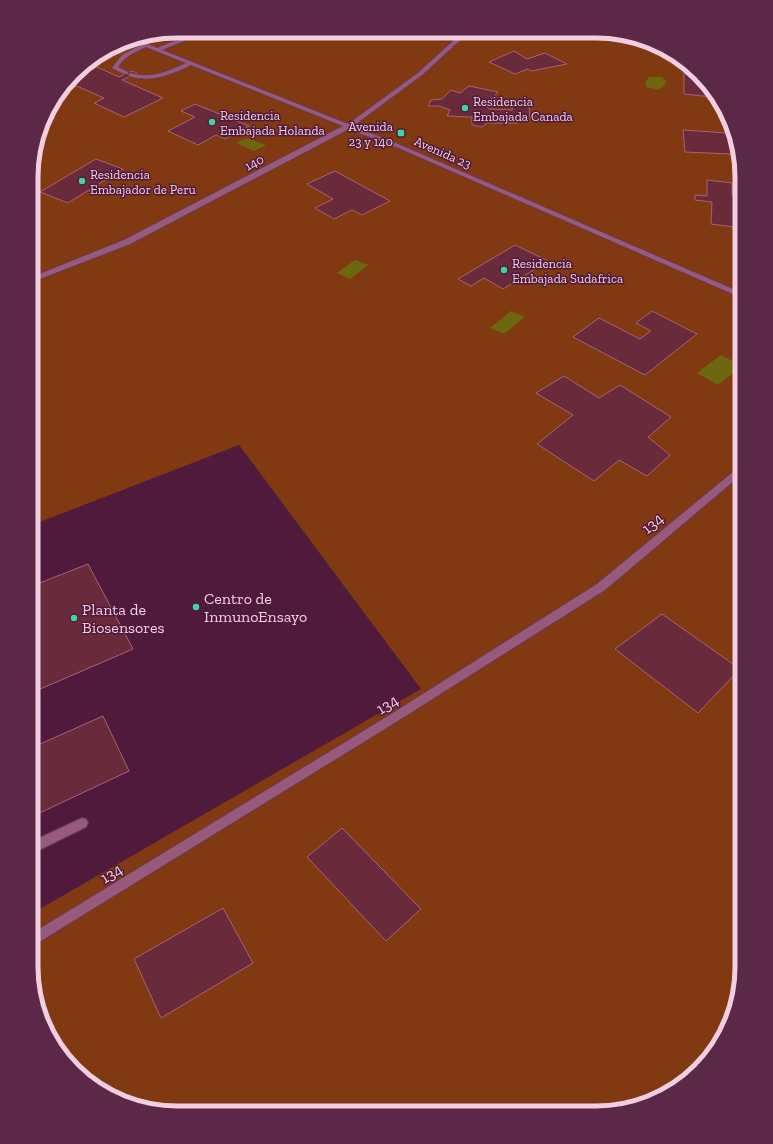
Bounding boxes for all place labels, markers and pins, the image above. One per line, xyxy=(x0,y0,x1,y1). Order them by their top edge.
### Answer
place label: Residencia Embajada Canada xyxy=(473,94,574,125)
marker: Residencia Embajada Canada xyxy=(460,103,470,113)
place label: Residencia Embajada Holanda xyxy=(220,108,326,139)
marker: Residencia Embajada Holanda xyxy=(207,117,217,127)
place label: Avenida 23 y 140 xyxy=(348,119,394,149)
marker: Avenida 23 y 140 xyxy=(396,128,406,138)
place label: Residencia Embajador de Peru xyxy=(90,167,197,198)
marker: Residencia Embajador de Peru xyxy=(77,176,87,186)
place label: Residencia Embajada Sudafrica xyxy=(512,256,624,287)
marker: Residencia Embajada Sudafrica xyxy=(499,265,509,275)
place label: Centro de InmunoEnsayo xyxy=(204,589,307,626)
place label: Planta de Biosensores xyxy=(82,600,165,637)
marker: Centro de InmunoEnsayo xyxy=(191,602,201,612)
marker: Planta de Biosensores xyxy=(69,613,79,623)

